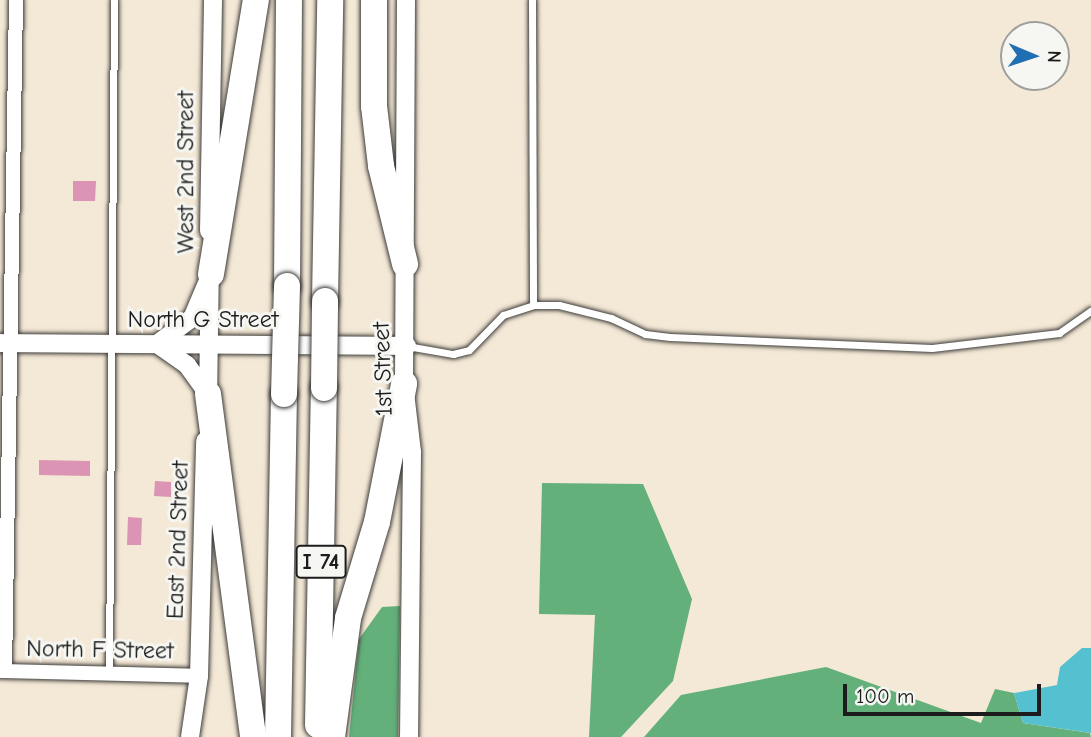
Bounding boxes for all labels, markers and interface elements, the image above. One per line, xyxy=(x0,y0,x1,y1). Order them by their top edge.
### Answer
north arrow xyxy=(1000,21,1070,91)
text: N xyxy=(1043,50,1065,63)
street label: West 2nd Street xyxy=(172,91,200,253)
street label: North G Street xyxy=(127,306,279,334)
street label: 1st Street xyxy=(367,321,399,417)
street label: East 2nd Street xyxy=(161,460,195,620)
road number: I 74 xyxy=(295,542,347,582)
street label: North F Street xyxy=(26,634,174,666)
scale bar xyxy=(846,670,1044,714)
text: 100 m xyxy=(856,684,914,708)

